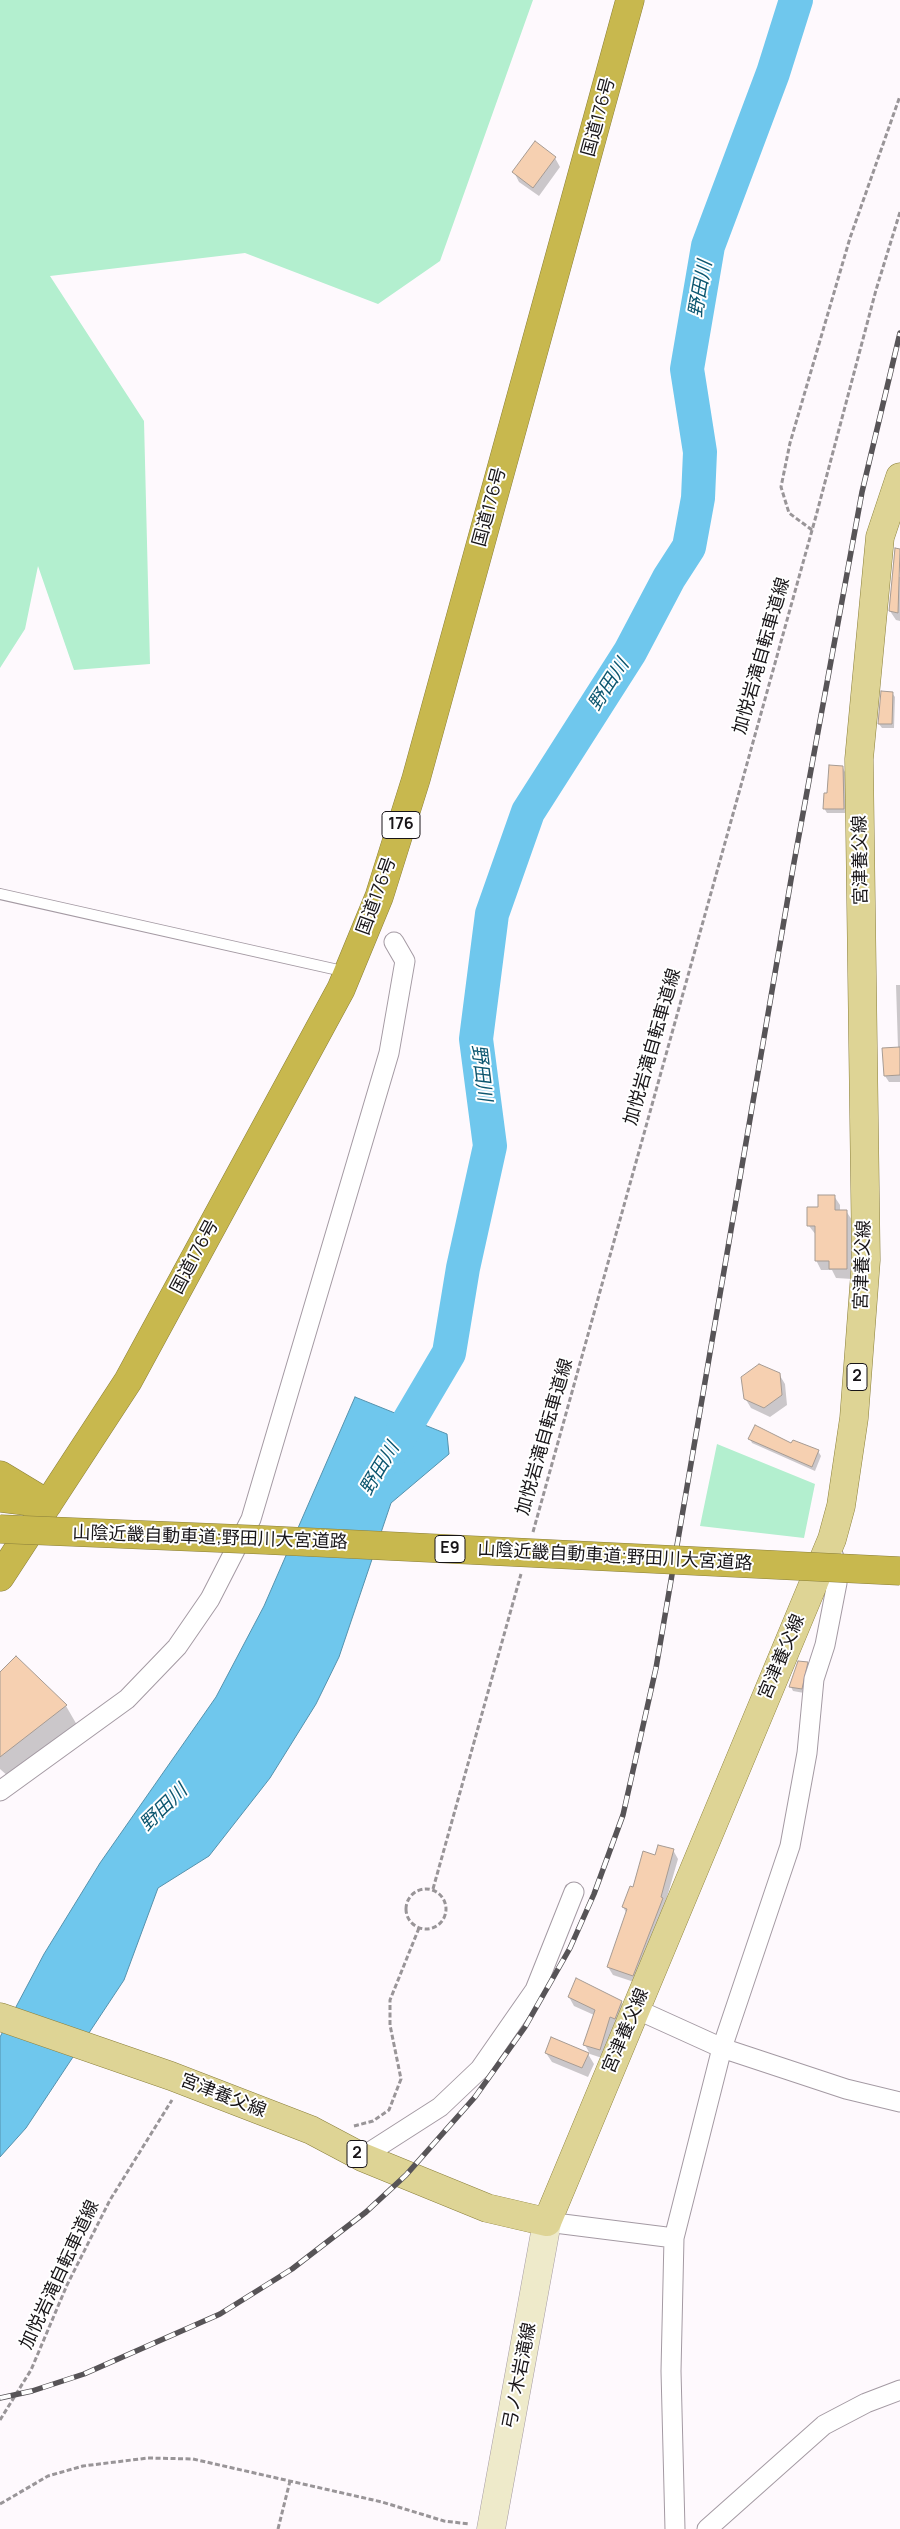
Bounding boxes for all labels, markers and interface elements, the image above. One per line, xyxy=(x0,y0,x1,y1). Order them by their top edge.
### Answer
street label: 国道176号 xyxy=(578,75,620,159)
water label: 野田川 xyxy=(685,259,717,319)
street label: 国道176号 xyxy=(469,465,511,549)
street label: 加悦岩滝自転車道線 xyxy=(729,575,795,737)
water label: 野田川 xyxy=(584,655,634,715)
road number: 176 xyxy=(382,812,420,838)
street label: 宮津養父線 xyxy=(849,815,873,905)
street label: 国道176号 xyxy=(353,854,401,938)
street label: 加悦岩滝自転車道線 xyxy=(620,966,686,1128)
water label: 野田川 xyxy=(466,1043,496,1103)
street label: 国道176号 xyxy=(166,1216,224,1298)
street label: 宮津養父線 xyxy=(851,1220,875,1310)
street label: 加悦岩滝自転車道線 xyxy=(512,1356,578,1518)
road number: 2 xyxy=(847,1364,867,1390)
water label: 野田川 xyxy=(356,1439,404,1499)
street label: 山陰近畿自動車道;野田川大宮道路 xyxy=(72,1522,348,1554)
road number: E9 xyxy=(435,1536,465,1562)
street label: 山陰近畿自動車道;野田川大宮道路 xyxy=(477,1539,753,1575)
street label: 宮津養父線 xyxy=(754,1611,810,1703)
water label: 野田川 xyxy=(136,1780,192,1836)
street label: 宮津養父線 xyxy=(598,1985,654,2077)
street label: 宮津養父線 xyxy=(177,2070,269,2122)
road number: 2 xyxy=(347,2140,367,2168)
street label: 加悦岩滝自転車道線 xyxy=(16,2197,104,2353)
street label: 弓ノ木岩滝線 xyxy=(499,2321,541,2431)

